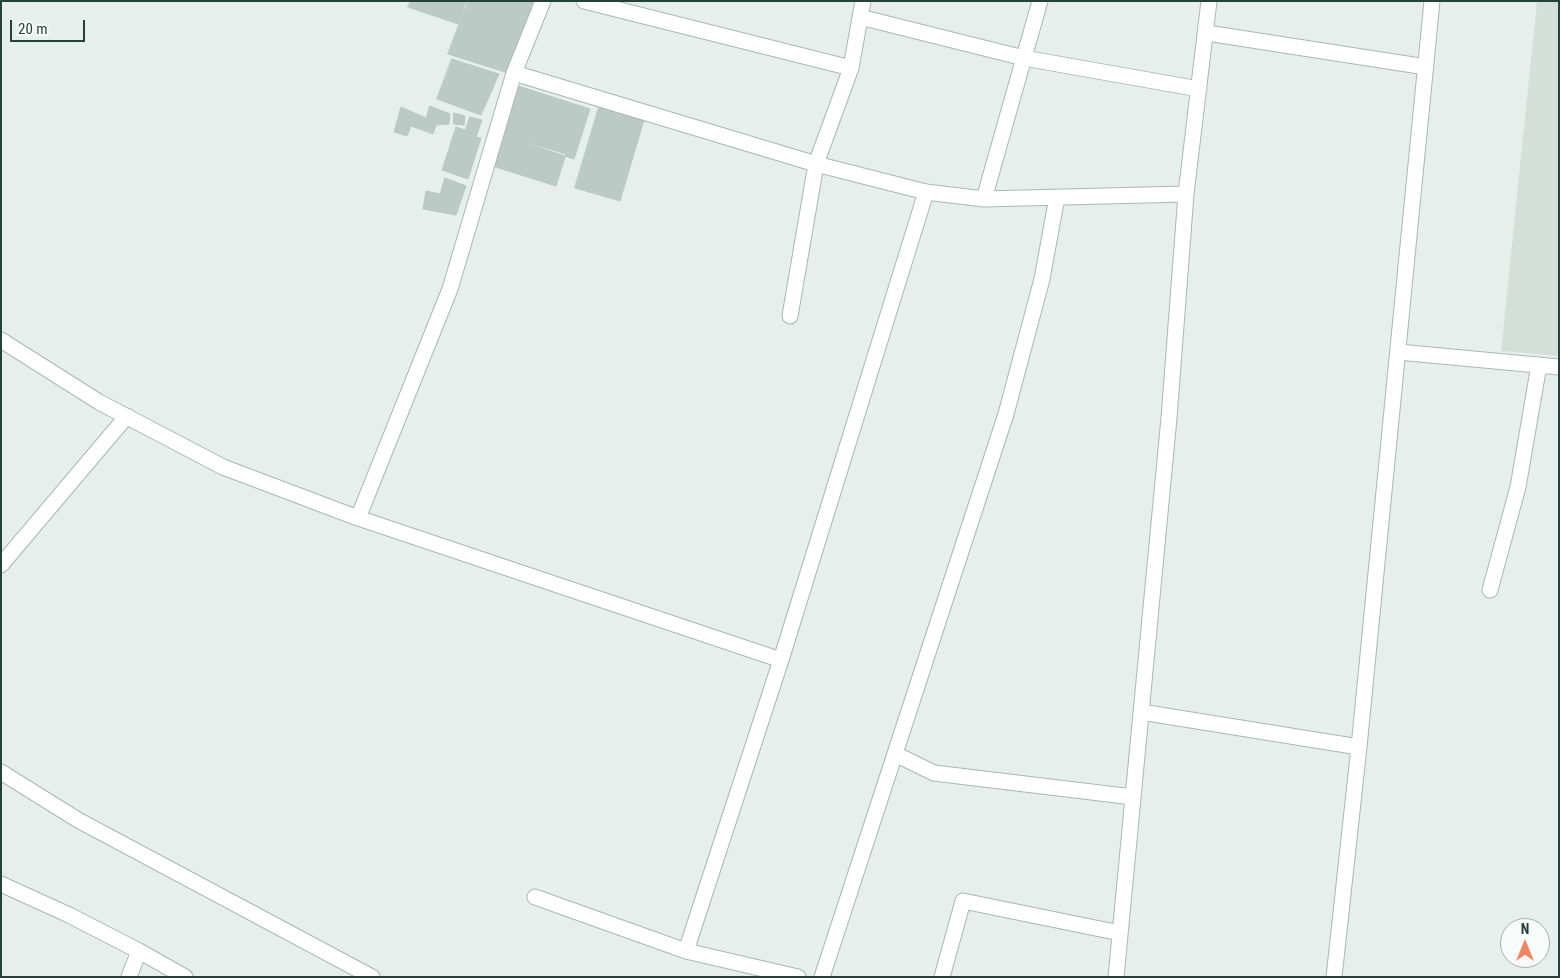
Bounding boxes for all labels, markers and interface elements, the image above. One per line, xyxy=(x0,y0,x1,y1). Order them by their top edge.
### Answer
scale bar xyxy=(12,10,88,42)
text: 20 m xyxy=(18,20,48,38)
north arrow xyxy=(1500,918,1550,968)
text: N xyxy=(1521,921,1529,937)

